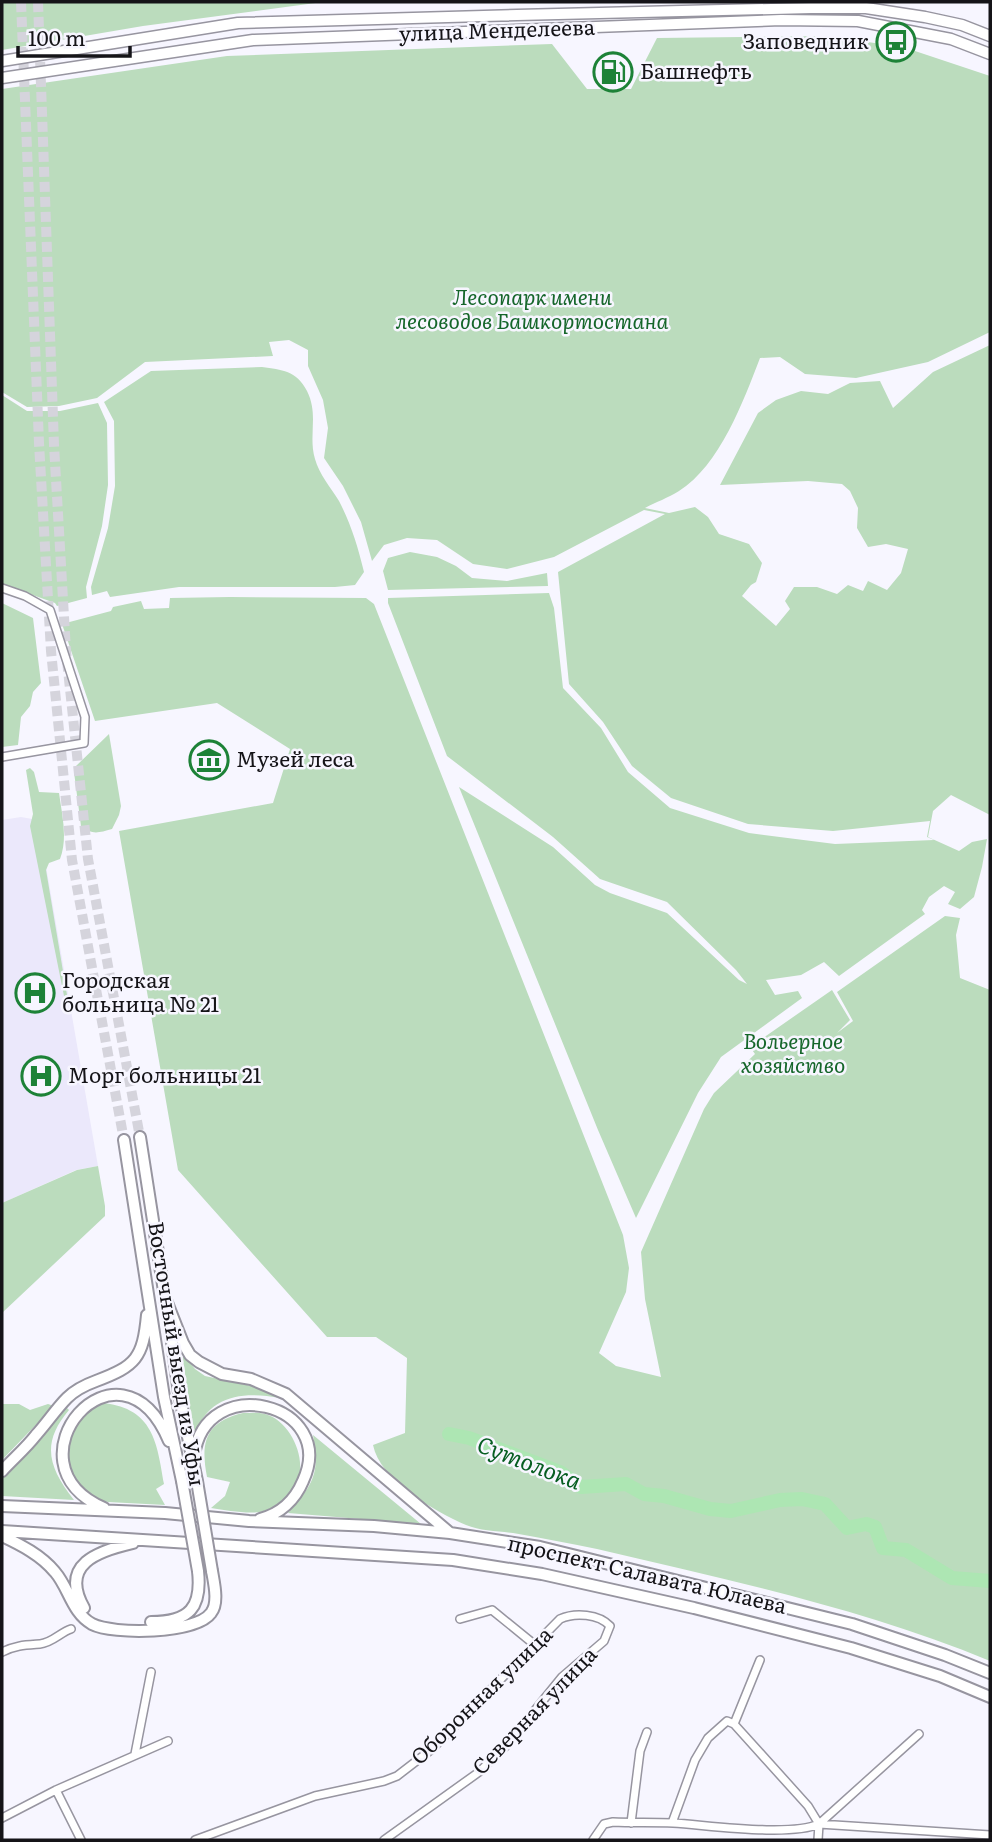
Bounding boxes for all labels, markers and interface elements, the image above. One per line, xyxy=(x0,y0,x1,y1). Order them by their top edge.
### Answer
street label: улица Менделеева xyxy=(398,10,596,47)
scale bar xyxy=(18,14,130,58)
text: 100 m xyxy=(28,21,85,52)
bus stop icon: Заповедник xyxy=(875,21,917,63)
place label: Заповедник xyxy=(743,24,870,55)
fuel station icon: Башнефть xyxy=(592,51,634,93)
place label: Башнефть xyxy=(640,54,752,85)
park label: Лесопарк имени лесоводов Башкортостана xyxy=(396,280,668,335)
museum icon: Музей леса xyxy=(188,739,230,781)
place label: Музей леса xyxy=(236,742,355,773)
place label: Городская больница № 21 xyxy=(62,963,220,1018)
hospital icon: Городская больница № 21 xyxy=(14,972,56,1014)
park label: Вольерное хозяйство xyxy=(741,1024,845,1079)
hospital icon: Морг больницы 21 xyxy=(20,1055,62,1097)
place label: Морг больницы 21 xyxy=(68,1058,262,1089)
street label: Восточный выезд из Уфы xyxy=(142,1219,215,1488)
water label: Сутолока xyxy=(473,1426,587,1497)
street label: проспект Салавата Юлаева xyxy=(505,1525,791,1620)
street label: Оборонная улица xyxy=(402,1618,559,1770)
street label: Северная улица xyxy=(464,1638,603,1780)

